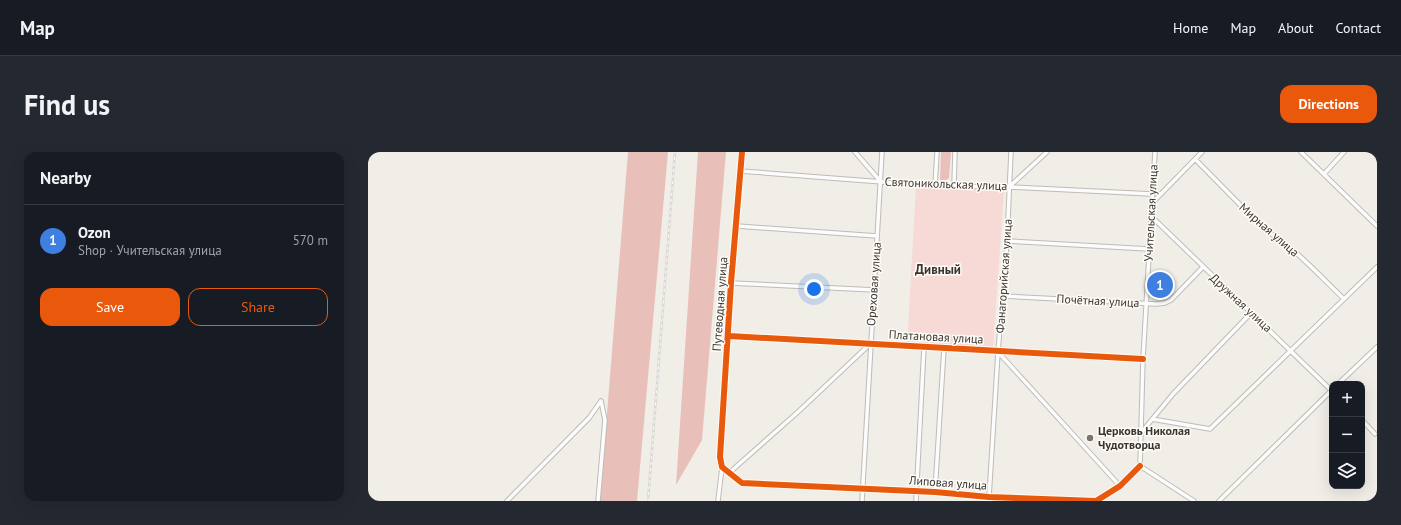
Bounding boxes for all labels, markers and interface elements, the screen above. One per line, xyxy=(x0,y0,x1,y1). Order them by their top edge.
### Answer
text: Map xyxy=(20,16,55,40)
text: Home xyxy=(1173,19,1208,37)
text: Map xyxy=(1230,19,1256,37)
text: About xyxy=(1278,19,1314,37)
text: Contact xyxy=(1336,19,1381,37)
button: Directions xyxy=(1280,85,1377,123)
text: Find us xyxy=(24,86,110,123)
street label: Учительская улица xyxy=(1140,164,1161,262)
text: Nearby xyxy=(40,167,91,189)
street label: Святоникольская улица xyxy=(885,174,1008,193)
street label: Мирная улица xyxy=(1236,200,1302,260)
street label: Фанагорийская улица xyxy=(992,218,1015,334)
text: Ozon xyxy=(78,223,111,242)
text: 1 xyxy=(49,232,57,249)
text: 570 m xyxy=(293,232,328,249)
street label: Ореховая улица xyxy=(863,241,884,327)
text: Shop · Учительская улица xyxy=(78,242,222,259)
street label: Путеводная улица xyxy=(709,256,730,352)
district label: Дивный xyxy=(915,261,961,278)
pin: 1 xyxy=(1147,270,1173,300)
street label: Дружная улица xyxy=(1207,270,1276,335)
your location xyxy=(804,279,824,299)
button: Save xyxy=(40,288,180,326)
button: Share xyxy=(188,288,328,326)
street label: Почётная улица xyxy=(1056,291,1140,310)
street label: Платановая улица xyxy=(888,327,984,346)
map controls xyxy=(1329,381,1365,489)
button: + xyxy=(1329,381,1365,417)
button: − xyxy=(1329,417,1365,453)
place label: Церковь Николая Чудотворца xyxy=(1098,423,1190,452)
marker: Церковь Николая Чудотворца xyxy=(1085,433,1095,443)
button: layers xyxy=(1329,453,1365,489)
street label: Липовая улица xyxy=(907,472,988,493)

